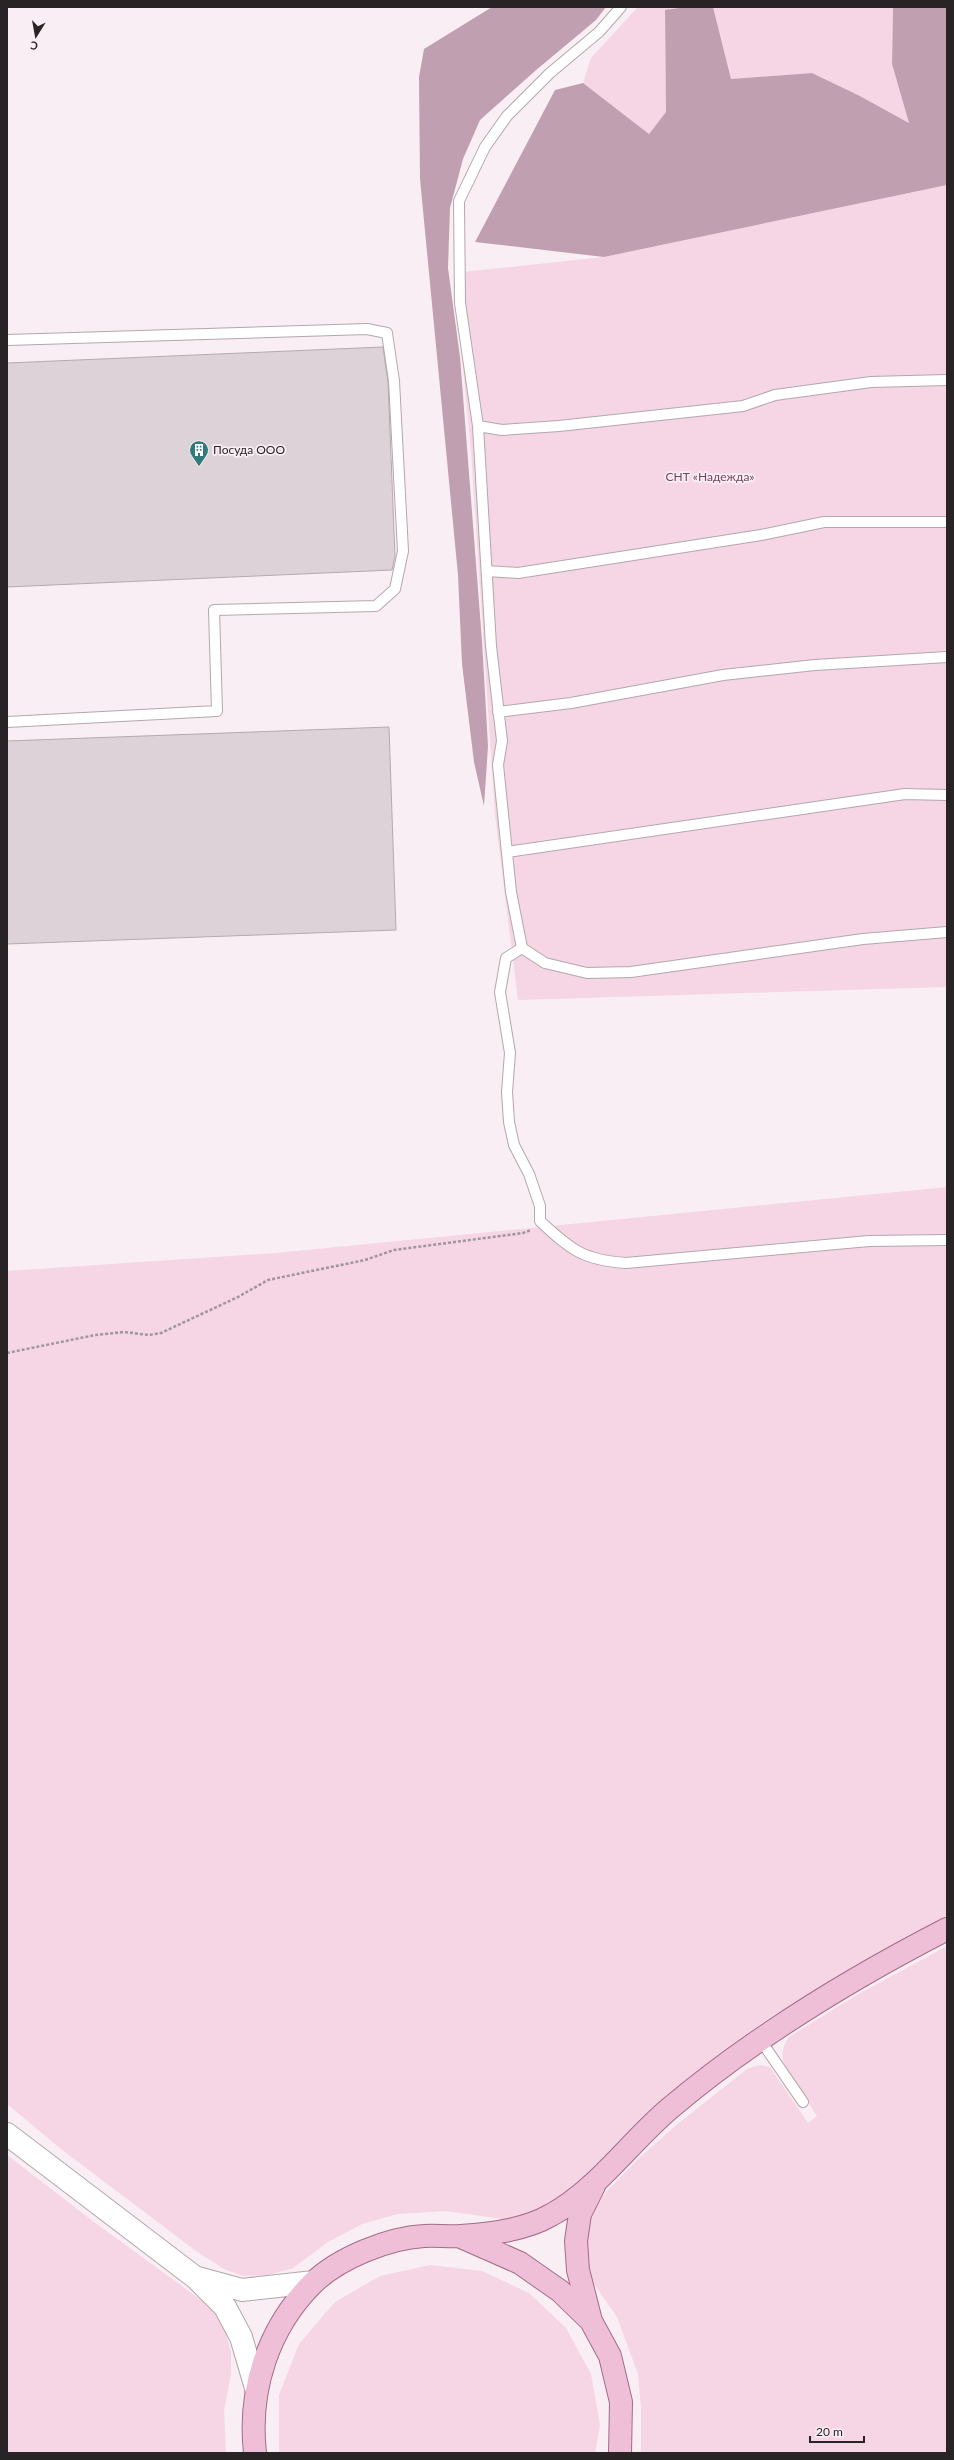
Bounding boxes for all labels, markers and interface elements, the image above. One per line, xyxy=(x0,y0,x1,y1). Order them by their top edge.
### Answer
north arrow xyxy=(16,16,56,56)
text: С xyxy=(28,39,39,53)
building icon: Посуда ООО xyxy=(188,439,210,467)
place label: Посуда ООО xyxy=(213,442,285,457)
park label: СНТ «Надежда» xyxy=(665,469,755,484)
scale bar xyxy=(810,2418,864,2444)
text: 20 m xyxy=(816,2424,843,2439)

